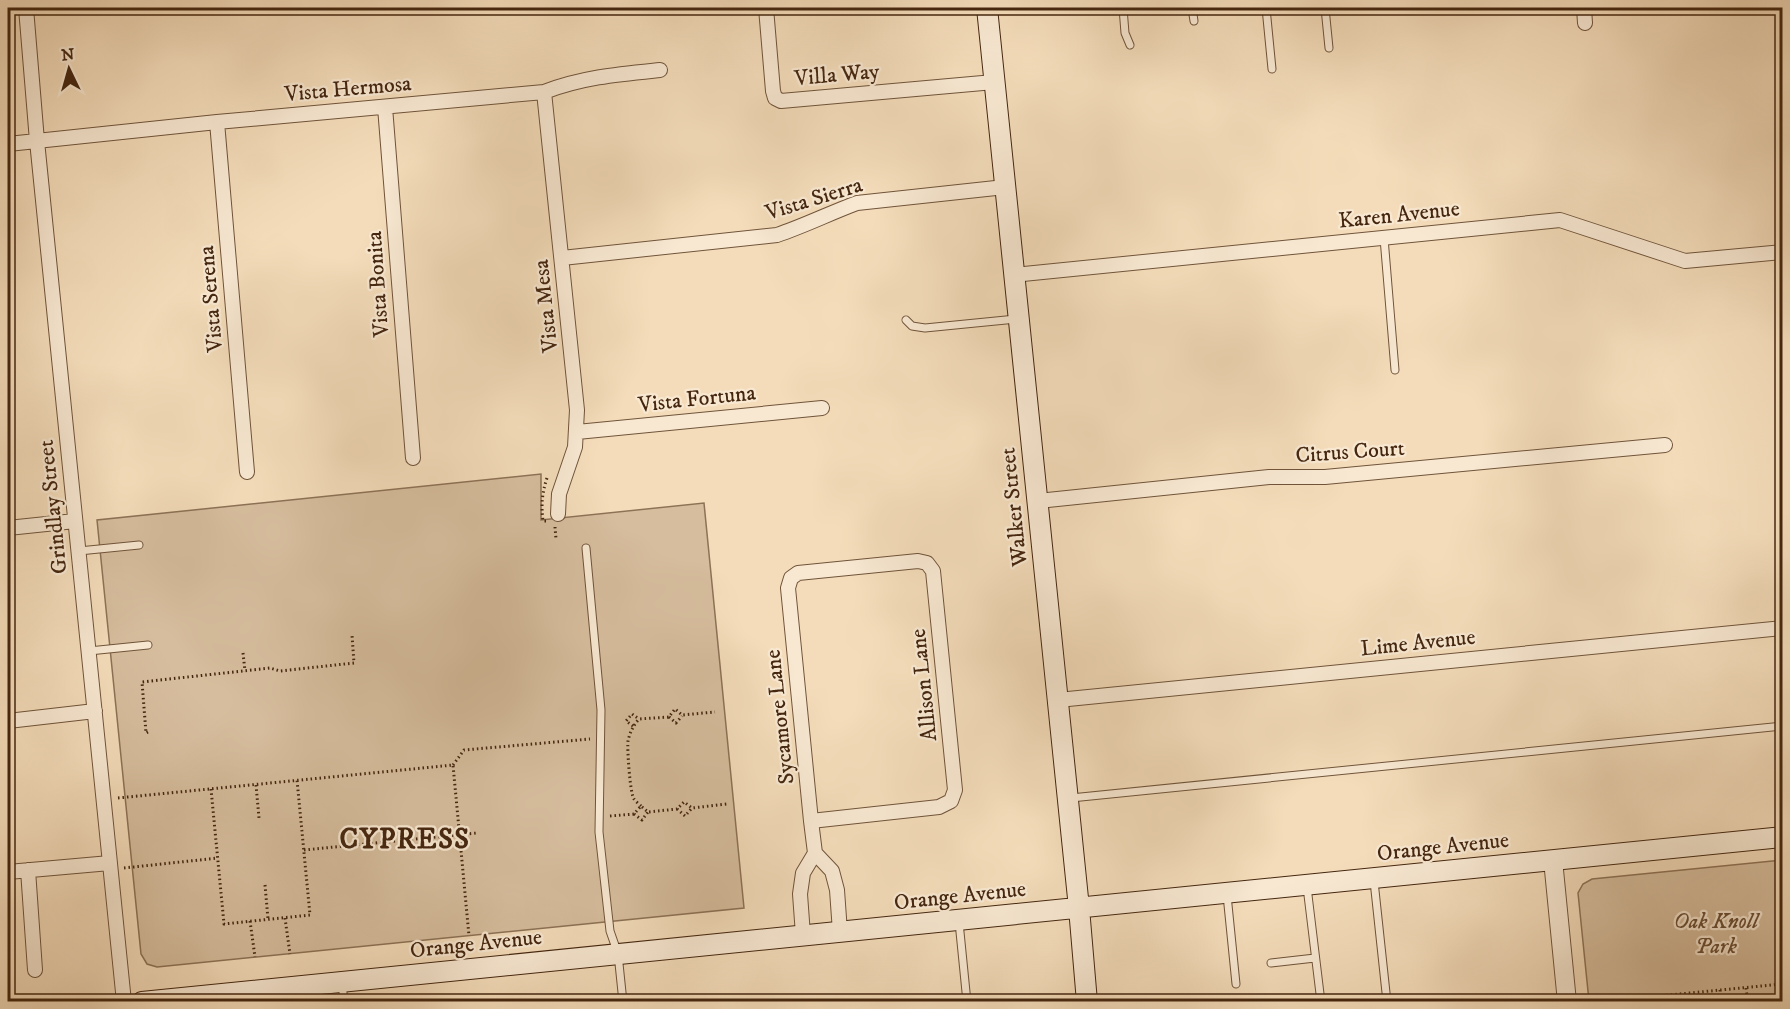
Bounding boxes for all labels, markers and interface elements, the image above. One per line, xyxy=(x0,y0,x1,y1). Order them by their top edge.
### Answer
north arrow xyxy=(39,39,99,99)
text: N xyxy=(60,45,75,66)
street label: Villa Way xyxy=(792,58,881,92)
street label: Vista Hermosa xyxy=(282,70,413,108)
street label: Vista Sierra xyxy=(761,171,866,227)
street label: Karen Avenue xyxy=(1337,195,1461,235)
street label: Vista Bonita xyxy=(361,230,395,339)
street label: Vista Serena xyxy=(193,244,229,354)
street label: Vista Mesa xyxy=(528,257,564,355)
street label: Vista Fortuna xyxy=(636,379,758,419)
street label: Citrus Court xyxy=(1295,435,1405,469)
street label: Grindlay Street xyxy=(33,439,73,575)
street label: Walker Street xyxy=(994,446,1034,569)
street label: Lime Avenue xyxy=(1359,624,1477,662)
street label: Allison Lane xyxy=(905,627,943,743)
street label: Sycamore Lane xyxy=(760,648,800,786)
district label: CYPRESS xyxy=(339,822,471,857)
street label: Orange Avenue xyxy=(1376,827,1510,867)
street label: Orange Avenue xyxy=(893,876,1027,916)
park label: Oak Knoll Park xyxy=(1674,908,1761,960)
street label: Orange Avenue xyxy=(409,924,543,964)

